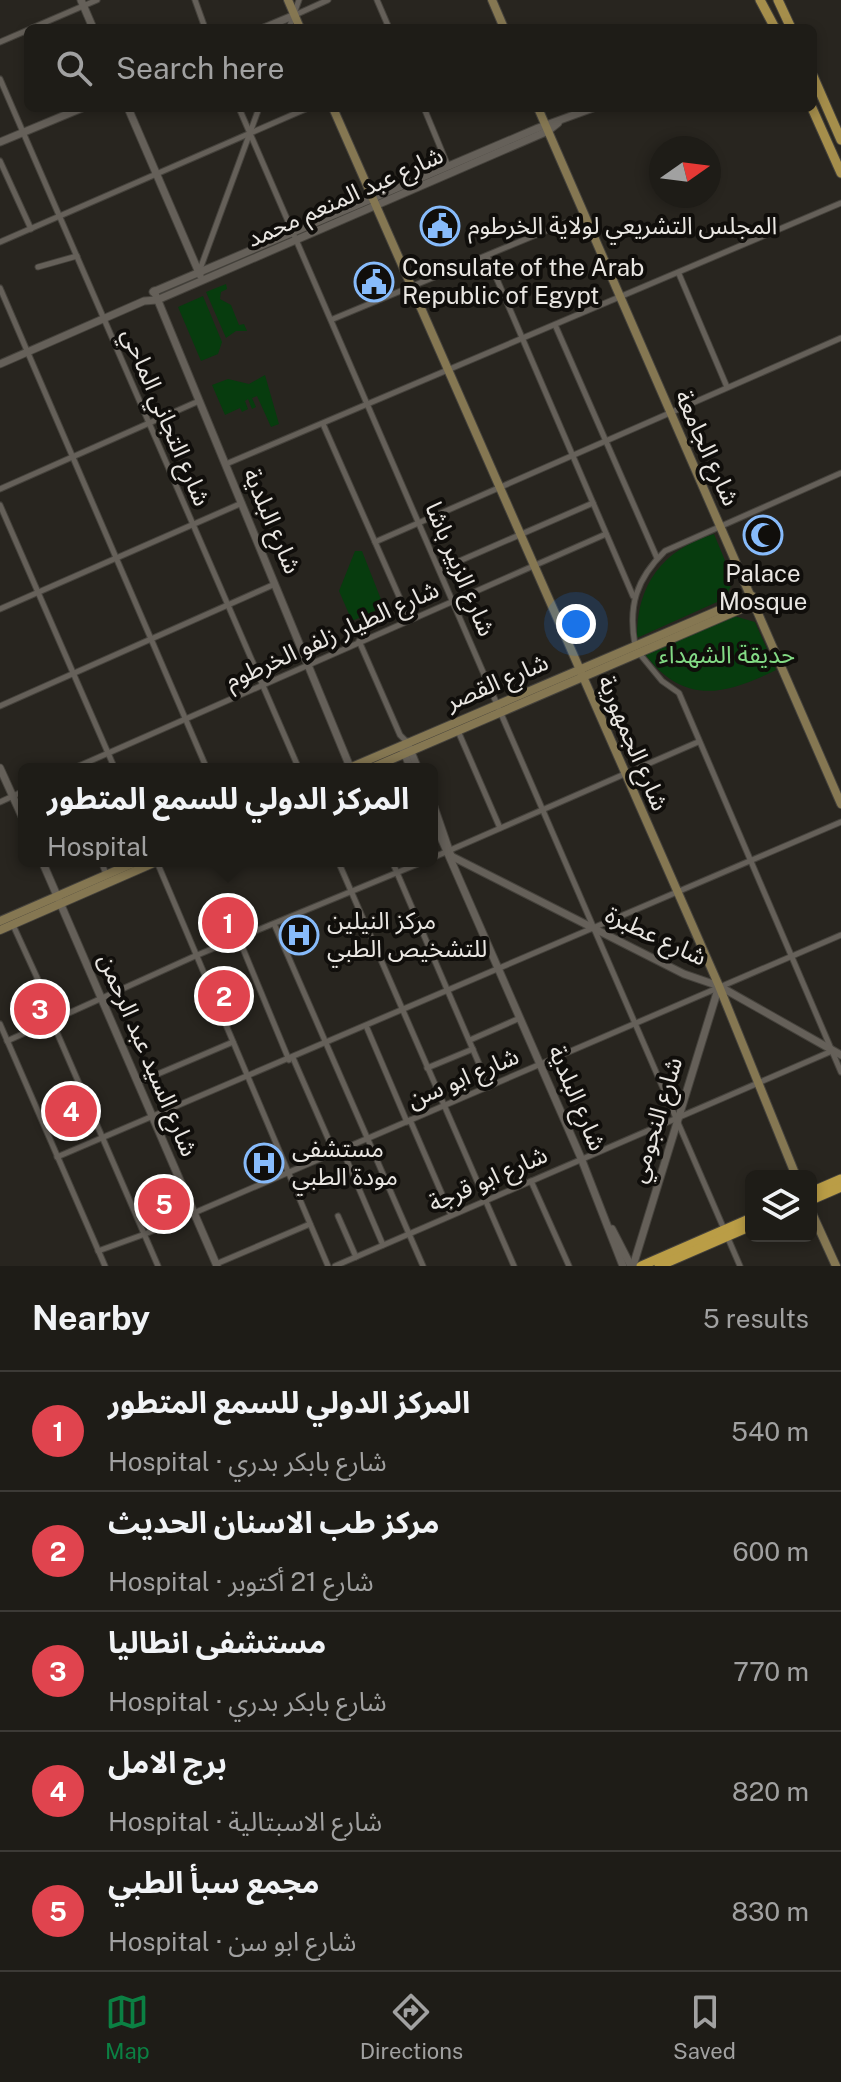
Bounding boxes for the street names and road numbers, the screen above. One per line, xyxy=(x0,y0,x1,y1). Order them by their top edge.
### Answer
street label: شارع عبد المنعم محمد xyxy=(242,140,449,256)
street label: شارع التجاني الماحي xyxy=(112,324,217,512)
street label: شارع الجامعة xyxy=(666,385,746,511)
street label: شارع البلدية xyxy=(235,464,308,579)
street label: شارع الزبير باشا xyxy=(416,497,502,642)
street label: شارع الطيار زلفو الخرطوم xyxy=(220,574,445,698)
street label: شارع القصر xyxy=(440,647,554,719)
street label: شارع الجمهورية xyxy=(589,671,675,816)
street label: شارع عطبرة xyxy=(600,900,711,974)
street label: شارع السيد عبد الرحمن xyxy=(90,949,204,1162)
street label: شارع ابو سن xyxy=(403,1041,524,1117)
street label: شارع البلدية xyxy=(540,1041,613,1156)
street label: شارع النجومي xyxy=(623,1054,693,1187)
street label: شارع ابو قرجة xyxy=(424,1139,553,1220)

